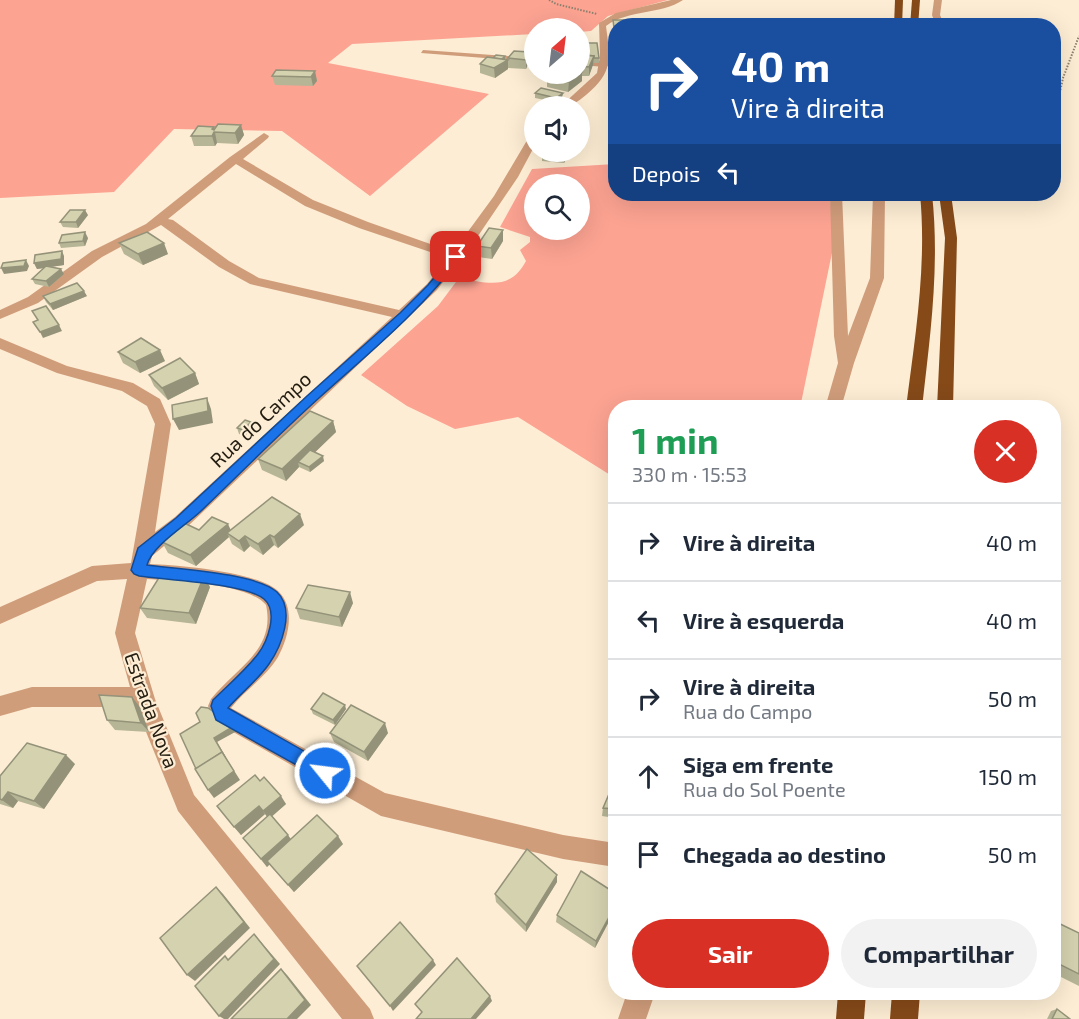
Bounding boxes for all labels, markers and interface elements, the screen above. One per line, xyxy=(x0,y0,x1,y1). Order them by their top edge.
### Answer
north arrow xyxy=(524,18,590,84)
map controls xyxy=(524,18,590,240)
text: 40 m xyxy=(731,40,830,90)
icon: right xyxy=(632,42,710,120)
text: Vire à direita xyxy=(731,91,885,123)
button: sound xyxy=(524,96,590,162)
icon: left xyxy=(712,156,745,189)
text: Depois xyxy=(632,160,700,186)
button: search xyxy=(524,174,590,240)
pin xyxy=(430,231,481,282)
icon: arrive xyxy=(439,240,472,273)
street label: Rua do Campo xyxy=(205,366,315,472)
text: 1 min xyxy=(632,418,719,461)
button: close xyxy=(974,420,1037,483)
text: 330 m · 15:53 xyxy=(632,462,747,486)
icon: right xyxy=(632,526,665,559)
text: Vire à direita xyxy=(683,529,815,555)
text: 40 m xyxy=(986,529,1037,555)
icon: left xyxy=(632,604,665,637)
text: Vire à esquerda xyxy=(683,607,844,633)
text: 40 m xyxy=(986,607,1037,633)
street label: Estrada Nova xyxy=(120,649,184,771)
text: Vire à direita xyxy=(683,673,815,699)
icon: right xyxy=(632,682,665,715)
text: 50 m xyxy=(988,685,1037,711)
text: Rua do Campo xyxy=(683,699,812,723)
position arrow xyxy=(293,741,357,805)
text: Siga em frente xyxy=(683,751,833,777)
icon: ahead xyxy=(632,760,665,793)
text: 150 m xyxy=(979,763,1037,789)
text: Rua do Sol Poente xyxy=(683,777,846,801)
icon: arrive xyxy=(632,838,665,871)
text: Chegada ao destino xyxy=(683,841,886,867)
text: 50 m xyxy=(988,841,1037,867)
button: Sair xyxy=(632,919,829,988)
button: Compartilhar xyxy=(841,919,1037,988)

